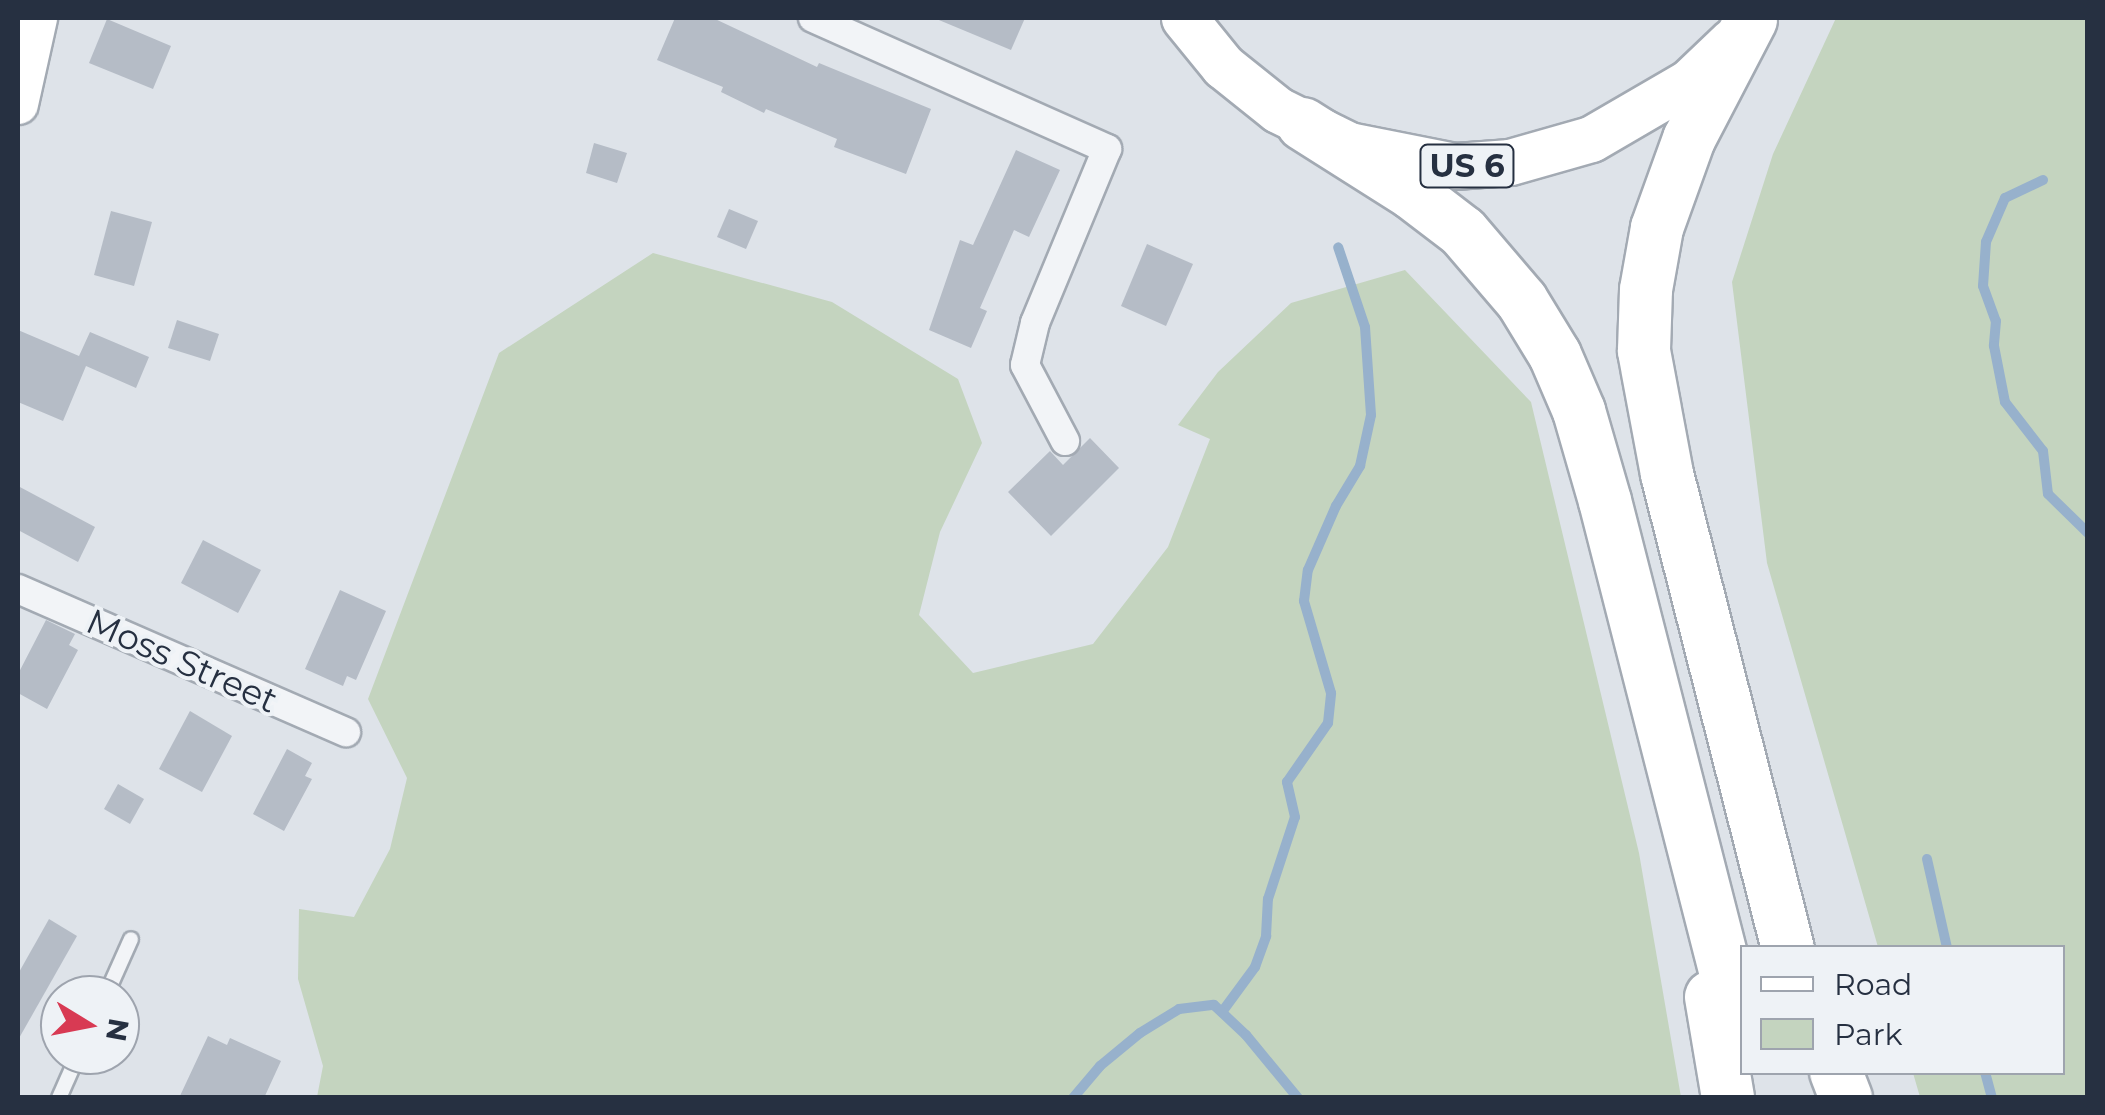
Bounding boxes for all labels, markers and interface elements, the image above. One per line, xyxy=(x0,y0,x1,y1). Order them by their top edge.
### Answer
road number: US 6 xyxy=(1417,139,1517,193)
street label: Moss Street xyxy=(80,600,284,722)
legend xyxy=(1740,945,2065,1075)
text: Road xyxy=(1834,966,1912,1003)
north arrow xyxy=(40,975,140,1075)
text: N xyxy=(99,1016,136,1044)
text: Park xyxy=(1834,1016,1903,1053)

